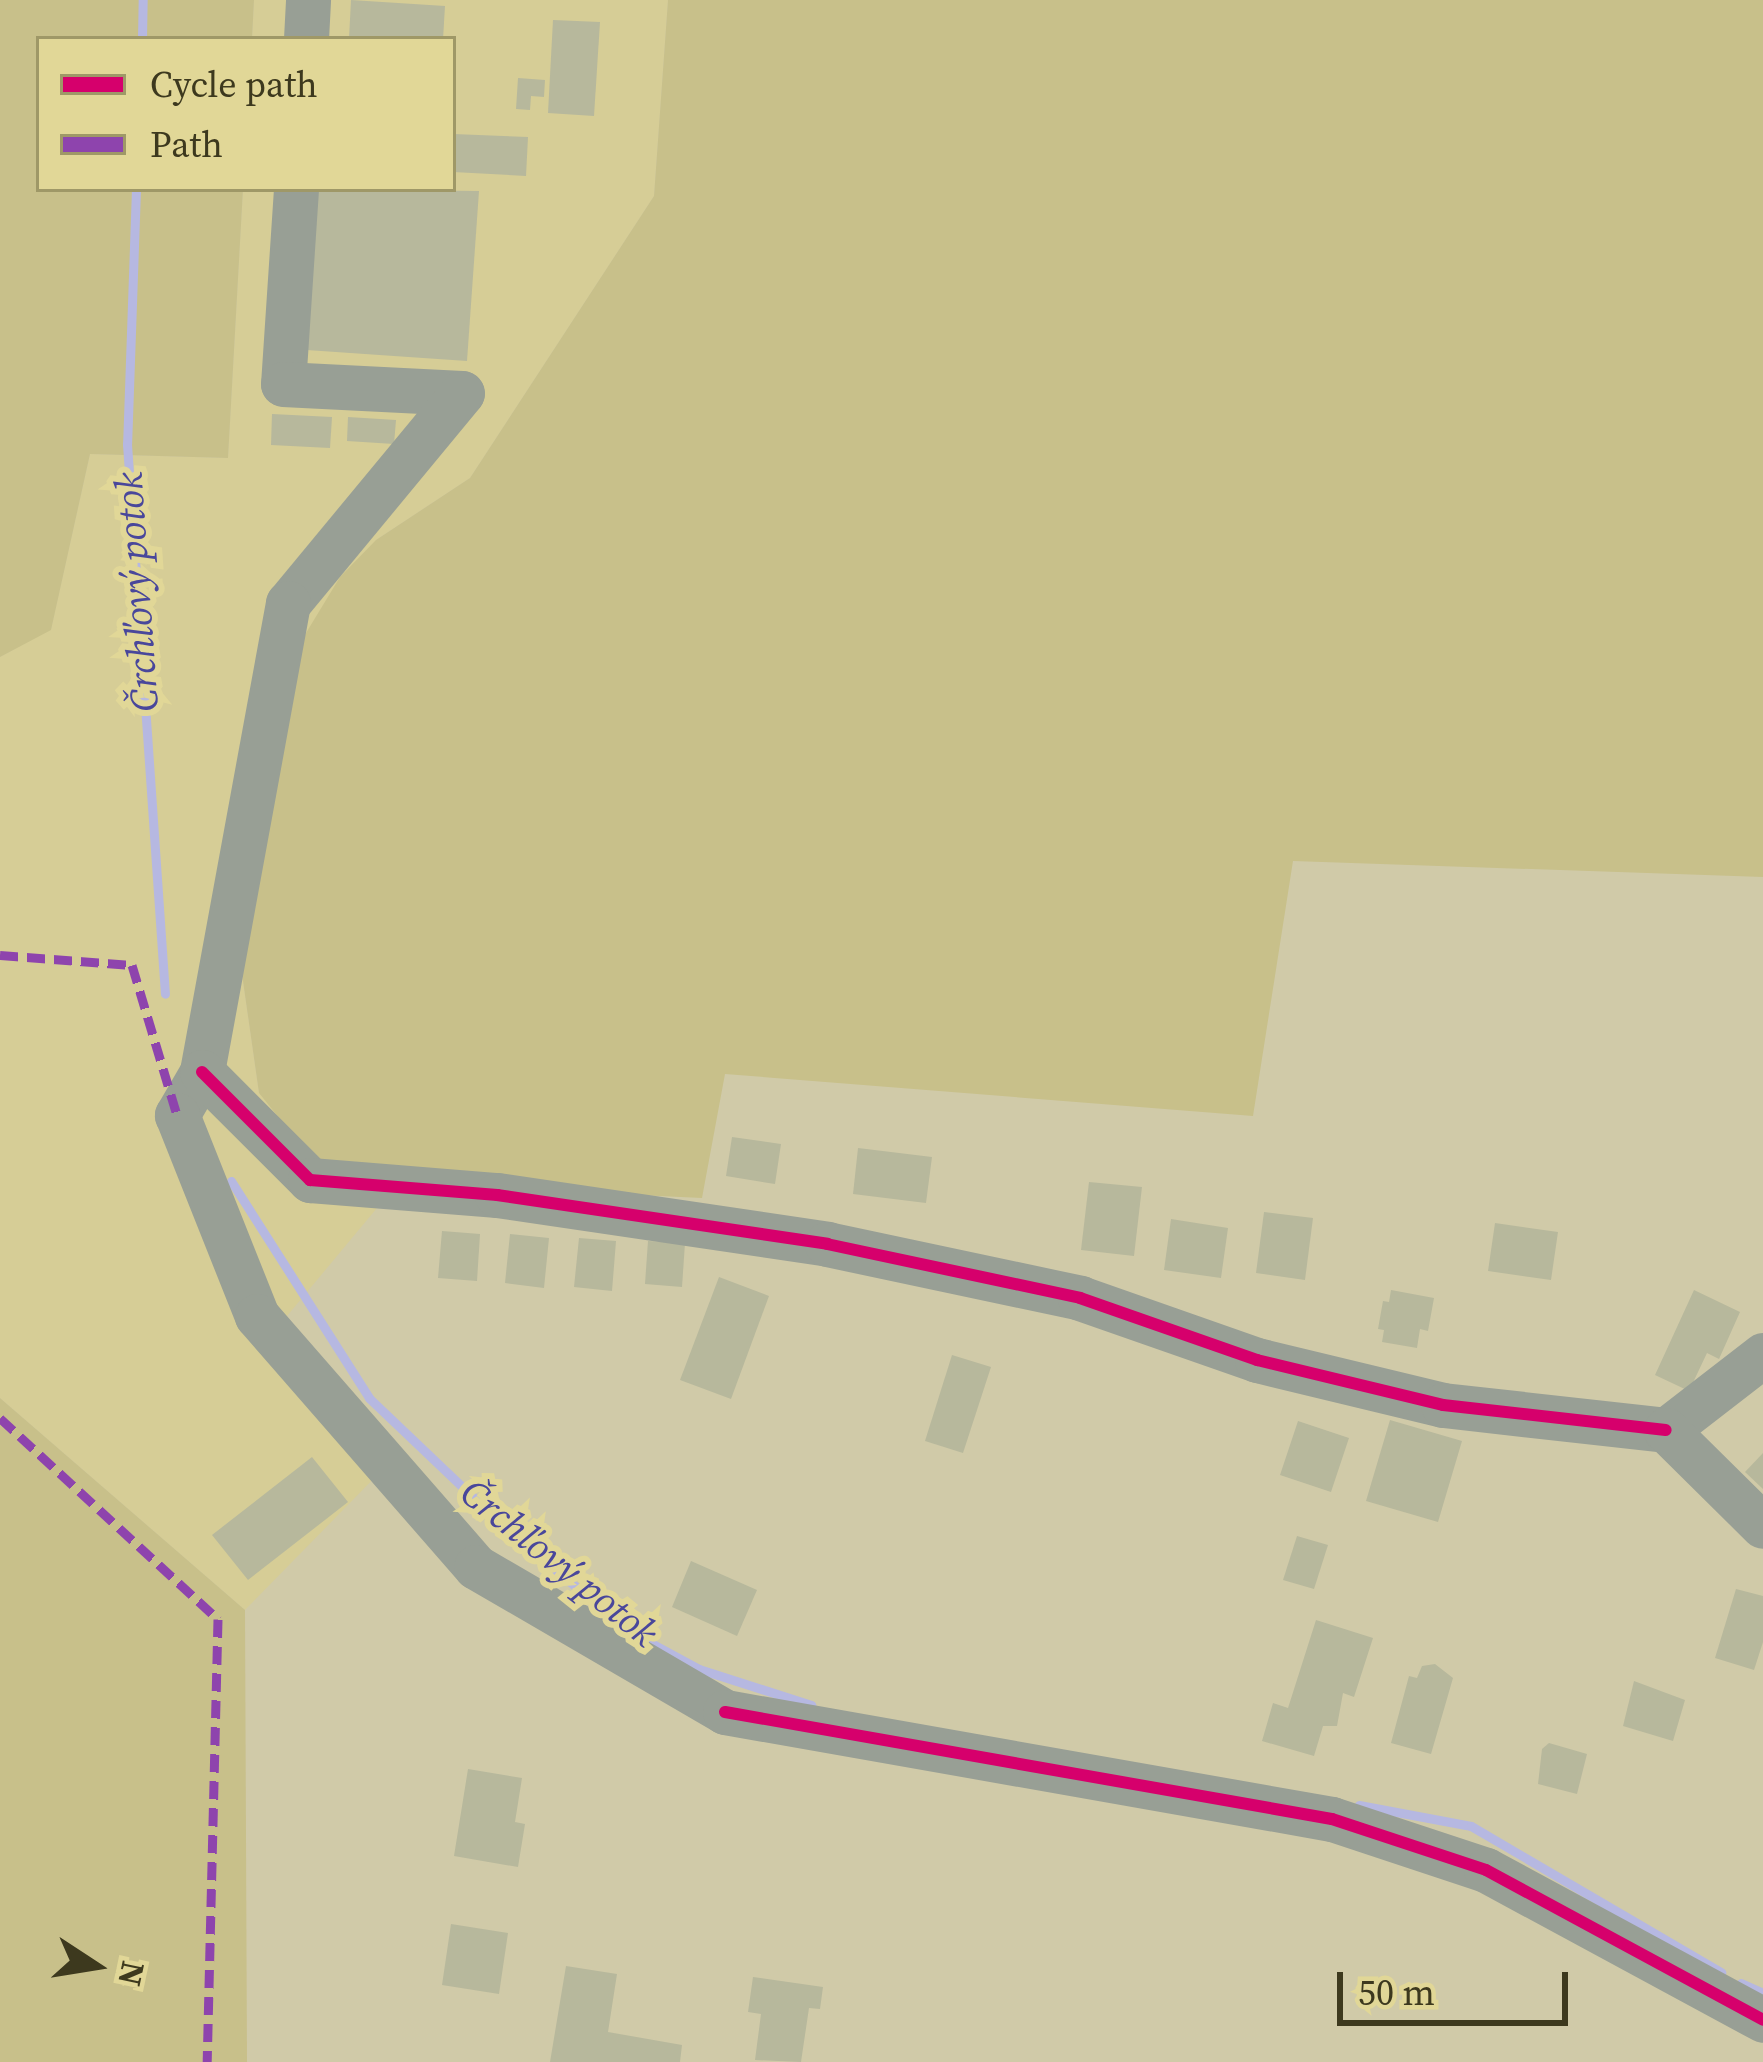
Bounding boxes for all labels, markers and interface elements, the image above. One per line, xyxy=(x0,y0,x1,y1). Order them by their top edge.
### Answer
legend xyxy=(36,36,456,192)
text: Cycle path xyxy=(150,60,318,109)
text: Path xyxy=(150,120,223,169)
water label: Črchľový potok xyxy=(105,471,169,713)
water label: Črchľový potok xyxy=(451,1469,667,1657)
north arrow xyxy=(36,1906,156,2026)
scale bar xyxy=(1343,1948,1574,2022)
text: N xyxy=(107,1957,156,1990)
text: 50 m xyxy=(1358,1968,1435,2017)

